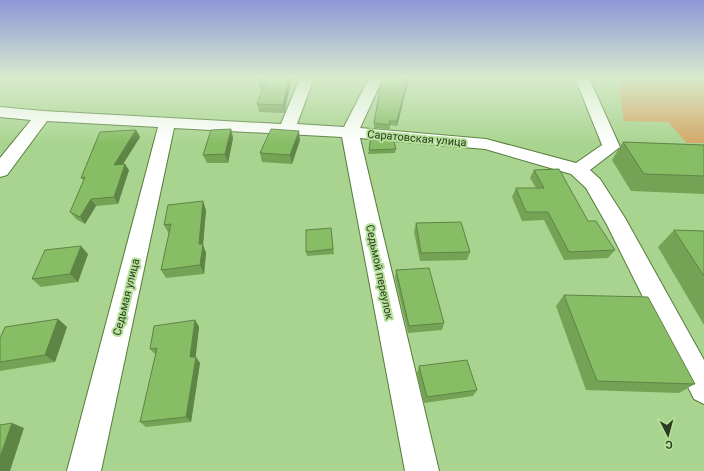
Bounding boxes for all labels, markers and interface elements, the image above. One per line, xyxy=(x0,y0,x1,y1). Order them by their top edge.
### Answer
street label: Саратовская улица xyxy=(367,128,467,149)
street label: Седьмой переулок xyxy=(363,223,396,321)
street label: Седьмая улица xyxy=(111,257,142,337)
north arrow xyxy=(648,415,688,455)
text: С xyxy=(665,438,673,451)

